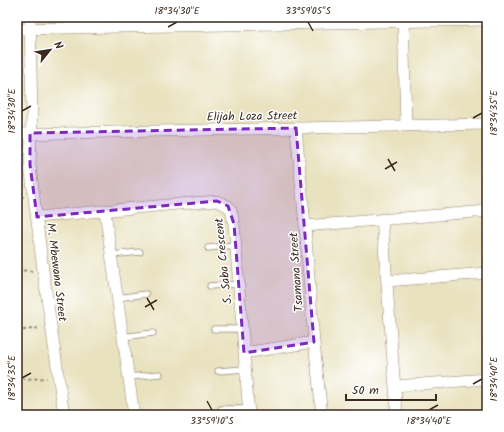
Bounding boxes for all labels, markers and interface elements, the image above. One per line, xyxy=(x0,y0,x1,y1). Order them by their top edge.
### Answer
text: 18°34'30"E xyxy=(154,3,201,19)
text: 33°59'05"S xyxy=(285,3,331,19)
north arrow xyxy=(30,30,70,70)
text: N xyxy=(48,38,67,53)
text: 18°34'30"E xyxy=(4,87,20,134)
text: 18°34'35"E xyxy=(486,89,502,136)
street label: Elijah Loza Street xyxy=(206,106,298,127)
street label: S. Saba Crescent xyxy=(210,217,237,305)
street label: M. Mbewana Street xyxy=(41,222,72,323)
street label: Tsamana Street xyxy=(284,231,309,312)
text: 18°34'35"E xyxy=(4,354,20,401)
text: 18°34'40"E xyxy=(486,355,502,401)
scale bar xyxy=(346,376,436,402)
text: 50 m xyxy=(352,381,379,400)
text: 33°59'10"S xyxy=(190,413,234,429)
text: 18°34'40"E xyxy=(407,413,453,429)

